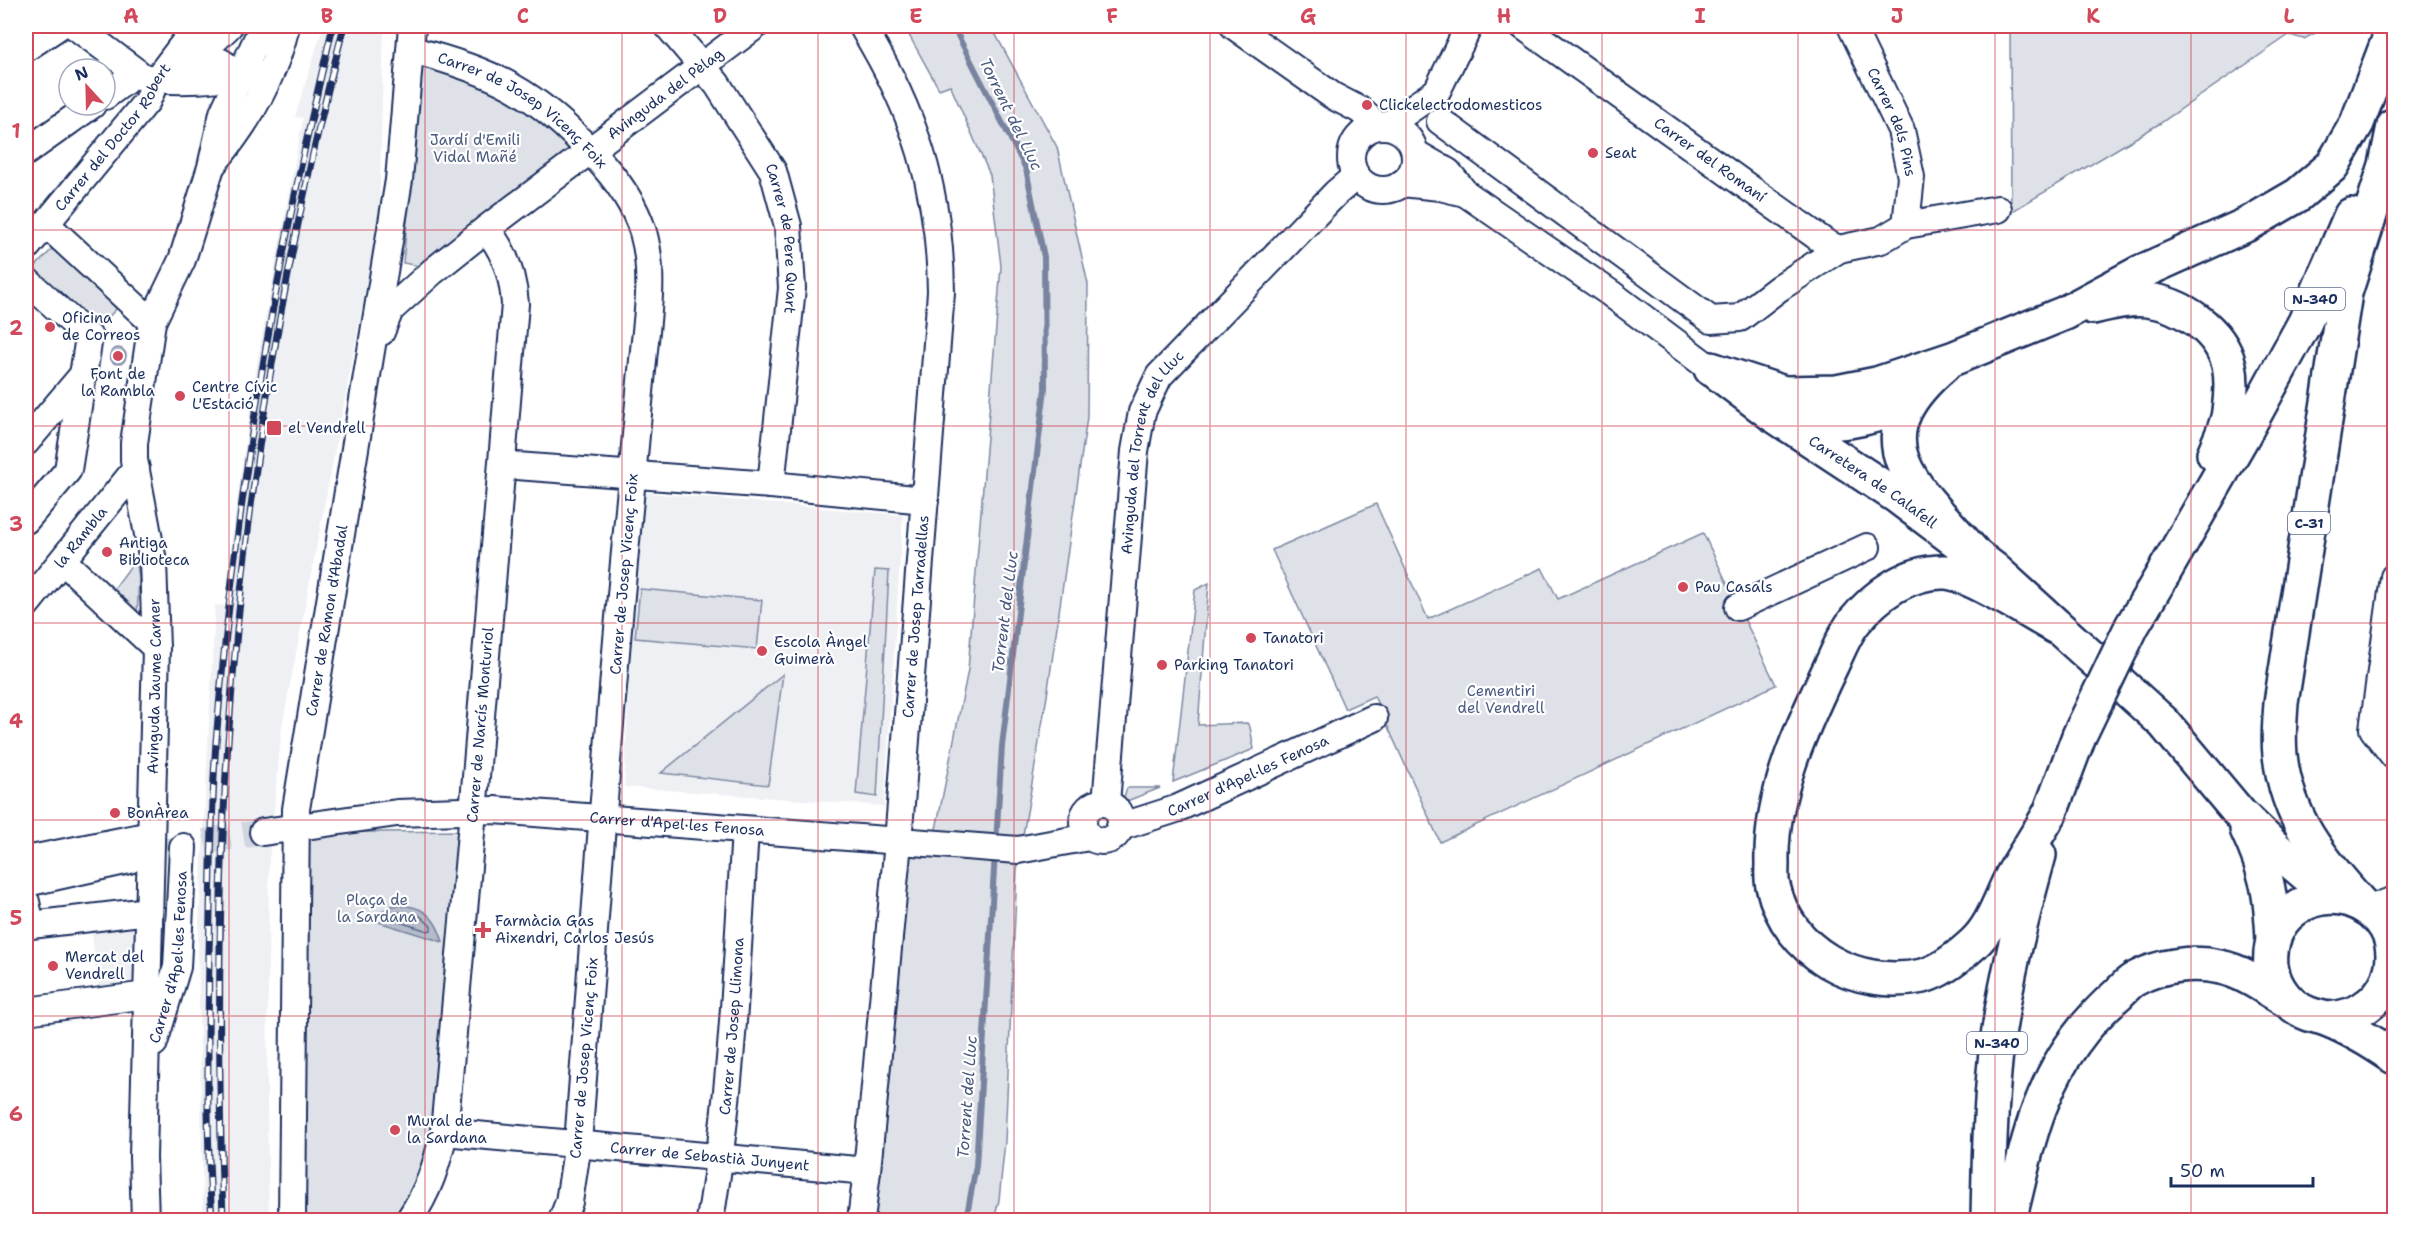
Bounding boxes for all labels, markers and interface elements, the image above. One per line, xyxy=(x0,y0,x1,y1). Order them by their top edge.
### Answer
text: A xyxy=(123,3,139,29)
text: B xyxy=(321,3,333,29)
text: C xyxy=(517,3,529,29)
text: D xyxy=(713,3,727,29)
text: E xyxy=(909,3,923,29)
text: F xyxy=(1106,3,1118,29)
text: G xyxy=(1300,3,1316,29)
text: H xyxy=(1497,3,1511,29)
text: I xyxy=(1694,3,1706,29)
text: J xyxy=(1891,3,1904,29)
text: K xyxy=(2086,3,2100,29)
text: L xyxy=(2284,3,2295,29)
street label: Avinguda del Pèlag xyxy=(603,43,727,144)
street label: Carrer de Josep Vicenç Foix xyxy=(435,48,612,173)
water label: Torrent del Lluc xyxy=(975,54,1047,174)
north arrow xyxy=(57,57,117,117)
street label: Carrer del Doctor Robert xyxy=(50,59,175,215)
text: N xyxy=(72,61,91,86)
street label: Carrer dels Pins xyxy=(1862,64,1921,178)
place label: Clickelectrodomesticos xyxy=(1379,95,1542,115)
marker: Clickelectrodomesticos xyxy=(1360,98,1374,112)
street label: Carrer del Romaní xyxy=(1650,113,1771,207)
text: 1 xyxy=(11,118,21,144)
park label: Jardí d'Emili Vidal Mañé xyxy=(430,130,520,167)
place label: Seat xyxy=(1605,143,1637,163)
marker: Seat xyxy=(1586,146,1600,160)
street label: Carrer de Pere Quart xyxy=(760,159,802,315)
road number: N-340 xyxy=(2285,288,2345,310)
place label: Oficina de Correos xyxy=(62,308,140,345)
text: 2 xyxy=(9,315,23,341)
marker: Oficina de Correos xyxy=(43,320,57,334)
street label: Avinguda del Torrent del Lluc xyxy=(1117,346,1188,555)
marker: Font de la Rambla xyxy=(111,349,125,363)
place label: Font de la Rambla xyxy=(81,364,156,401)
place label: Centre Cívic L'Estació xyxy=(192,377,277,414)
marker: Centre Cívic L'Estació xyxy=(173,389,187,403)
place label: el Vendrell xyxy=(288,418,366,438)
marker: el Vendrell xyxy=(265,419,283,437)
street label: Carretera de Calafell xyxy=(1805,431,1942,533)
street label: Carrer de Josep Vicenç Foix xyxy=(605,472,643,675)
street label: la Rambla xyxy=(50,502,112,572)
text: 3 xyxy=(9,511,23,537)
road number: C-31 xyxy=(2288,512,2330,534)
street label: Carrer de Josep Tarradellas xyxy=(898,514,934,719)
street label: Carrer de Ramon d'Abadal xyxy=(301,523,352,718)
place label: Antiga Biblioteca xyxy=(119,533,190,570)
marker: Antiga Biblioteca xyxy=(100,545,114,559)
water label: Torrent del Lluc xyxy=(987,550,1023,674)
place label: Pau Casals xyxy=(1695,577,1773,597)
marker: Pau Casals xyxy=(1676,580,1690,594)
street label: Avinguda Jaume Carner xyxy=(143,598,166,774)
street label: Carrer de Narcís Monturiol xyxy=(462,626,498,824)
place label: Tanatori xyxy=(1263,628,1324,648)
place label: Escola Àngel Guimerà xyxy=(774,631,868,669)
marker: Tanatori xyxy=(1244,631,1258,645)
marker: Escola Àngel Guimerà xyxy=(755,644,769,658)
place label: Parking Tanatori xyxy=(1174,655,1294,675)
marker: Parking Tanatori xyxy=(1155,658,1169,672)
park label: Cementiri del Vendrell xyxy=(1458,681,1545,718)
text: 4 xyxy=(9,708,23,734)
street label: Carrer d'Apel·les Fenosa xyxy=(1165,730,1332,821)
place label: BonÀrea xyxy=(127,802,189,823)
marker: BonÀrea xyxy=(108,806,122,820)
street label: Carrer d'Apel·les Fenosa xyxy=(589,807,766,841)
street label: Carrer d'Apel·les Fenosa xyxy=(145,870,192,1046)
park label: Plaça de la Sardana xyxy=(337,890,418,927)
text: 5 xyxy=(10,905,22,931)
place label: Farmàcia Gas Aixendri, Carlos Jesús xyxy=(495,911,654,948)
marker: Farmàcia Gas Aixendri, Carlos Jesús xyxy=(476,923,490,937)
street label: Carrer de Josep Llimona xyxy=(715,936,749,1116)
place label: Mercat del Vendrell xyxy=(65,947,145,984)
street label: Carrer de Josep Vicenç Foix xyxy=(565,956,603,1159)
marker: Mercat del Vendrell xyxy=(46,959,60,973)
road number: N-340 xyxy=(1967,1032,2027,1054)
water label: Torrent del Lluc xyxy=(952,1035,982,1159)
text: 6 xyxy=(9,1101,23,1127)
place label: Mural de la Sardana xyxy=(407,1111,488,1148)
marker: Mural de la Sardana xyxy=(388,1123,402,1137)
street label: Carrer de Sebastià Junyent xyxy=(609,1137,810,1176)
scale bar xyxy=(2171,1150,2314,1188)
text: 50 m xyxy=(2180,1159,2225,1183)

